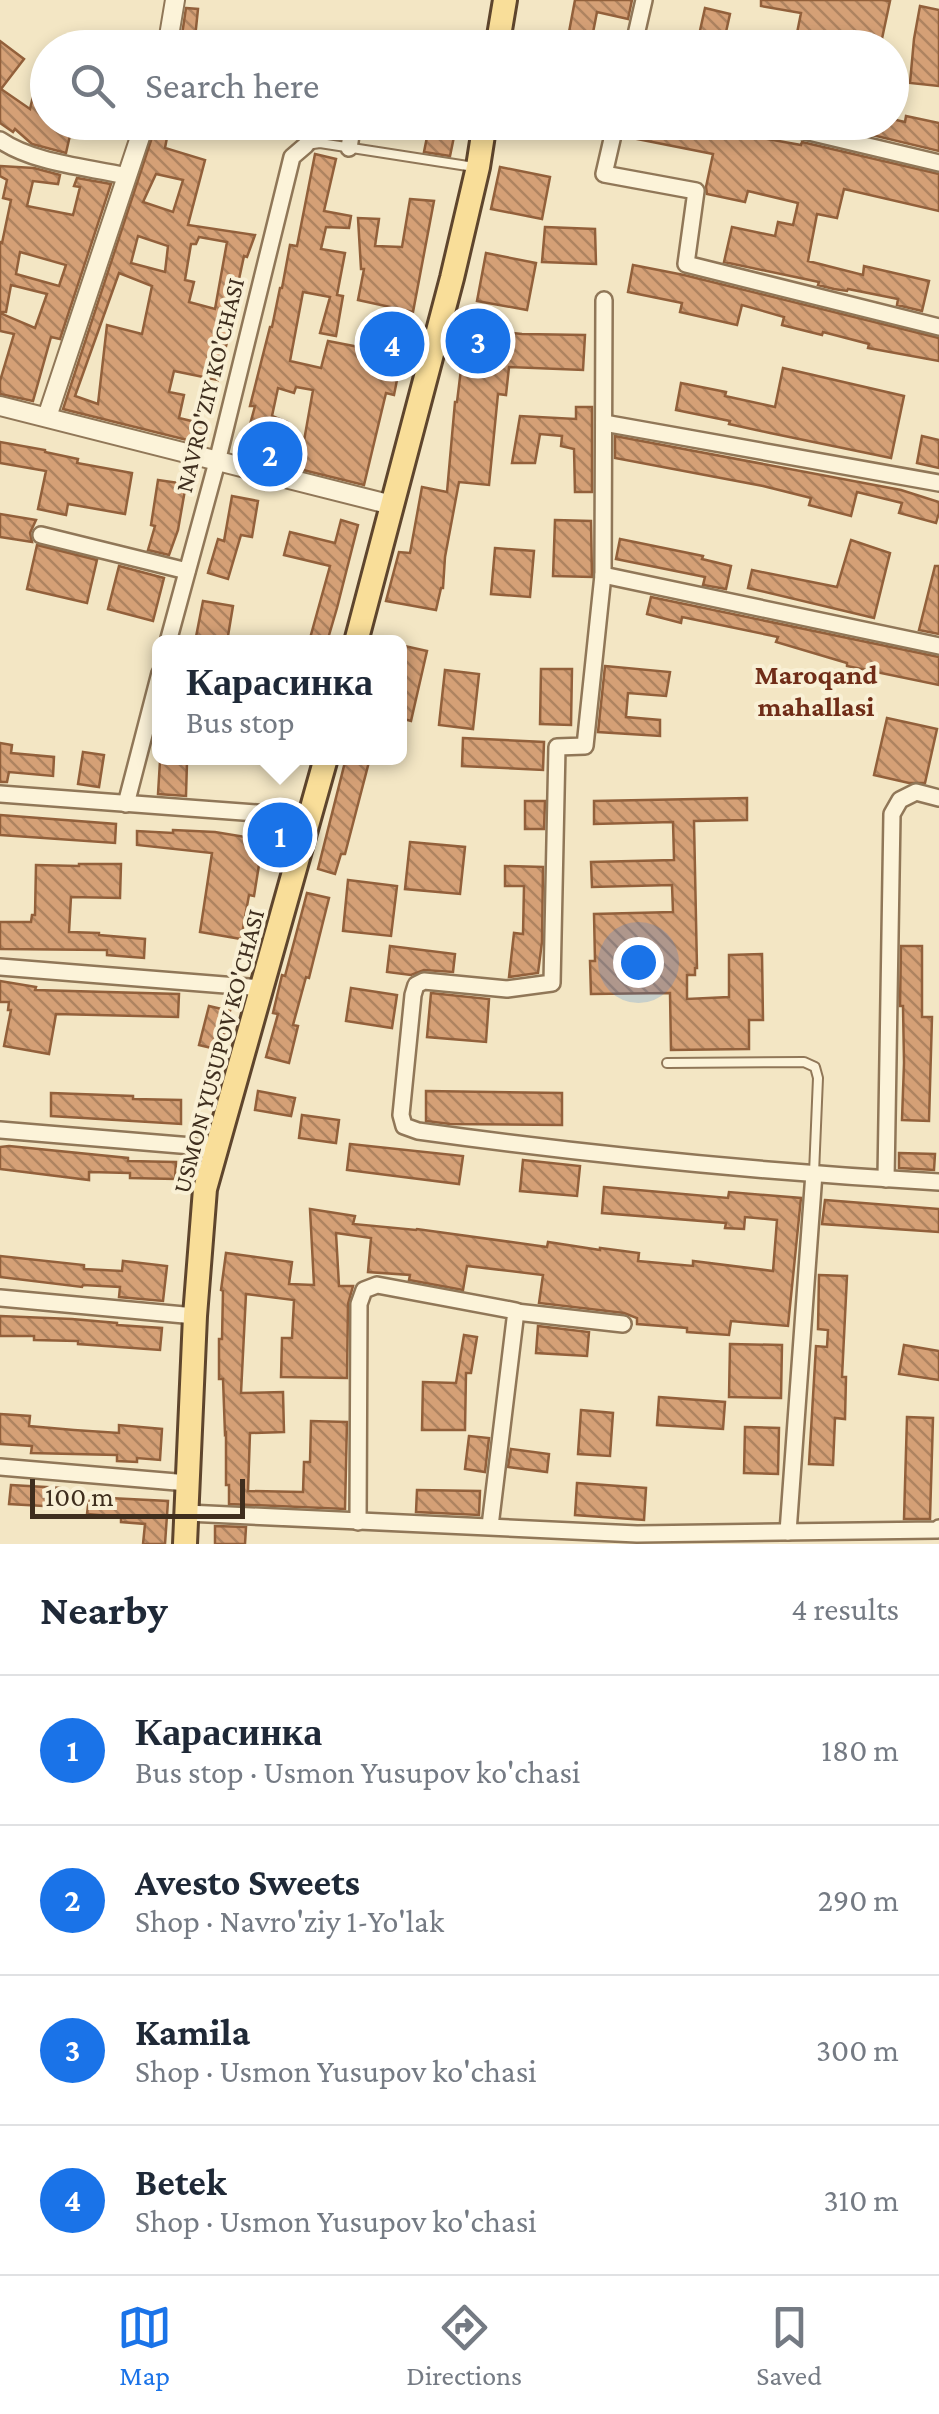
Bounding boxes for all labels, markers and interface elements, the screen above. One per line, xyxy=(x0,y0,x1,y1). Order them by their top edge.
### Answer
search box xyxy=(30,30,909,140)
icon: search xyxy=(65,58,120,113)
text: Search here xyxy=(145,64,319,106)
street label: NAVRO'ZIY KO'CHASI xyxy=(170,275,249,495)
pin: 3 xyxy=(446,304,510,378)
pin: 4 xyxy=(360,306,424,382)
pin: 2 xyxy=(238,416,302,492)
popup xyxy=(152,635,407,765)
district label: Maroqand mahallasi xyxy=(754,659,878,722)
text: Карасинка xyxy=(186,661,373,703)
text: Bus stop xyxy=(186,704,295,740)
pin: 1 xyxy=(248,798,312,872)
street label: USMON YUSUPOV KO'CHASI xyxy=(168,906,269,1196)
your location xyxy=(613,937,664,988)
scale bar xyxy=(30,1474,245,1518)
text: 100 m xyxy=(45,1481,114,1512)
text: Nearby xyxy=(40,1586,168,1633)
text: 4 results xyxy=(791,1591,899,1627)
text: Карасинка xyxy=(135,1711,322,1753)
text: 1 xyxy=(67,1732,78,1768)
text: 180 m xyxy=(821,1732,899,1768)
text: Bus stop · Usmon Yusupov ko'chasi xyxy=(135,1754,580,1790)
text: Avesto Sweets xyxy=(135,1861,360,1903)
text: 2 xyxy=(64,1882,81,1918)
text: 290 m xyxy=(818,1882,899,1918)
text: Shop · Navro'ziy 1-Yo'lak xyxy=(135,1903,444,1939)
text: Kamila xyxy=(135,2011,250,2053)
text: 3 xyxy=(65,2032,80,2068)
text: 300 m xyxy=(816,2032,899,2068)
text: Shop · Usmon Yusupov ko'chasi xyxy=(135,2053,537,2089)
text: Betek xyxy=(135,2161,227,2203)
text: 4 xyxy=(64,2182,81,2218)
text: 310 m xyxy=(823,2182,899,2218)
text: Shop · Usmon Yusupov ko'chasi xyxy=(135,2203,537,2239)
tab: Map xyxy=(117,2300,172,2391)
tab: Directions xyxy=(406,2300,522,2391)
tab: Saved xyxy=(756,2300,822,2391)

